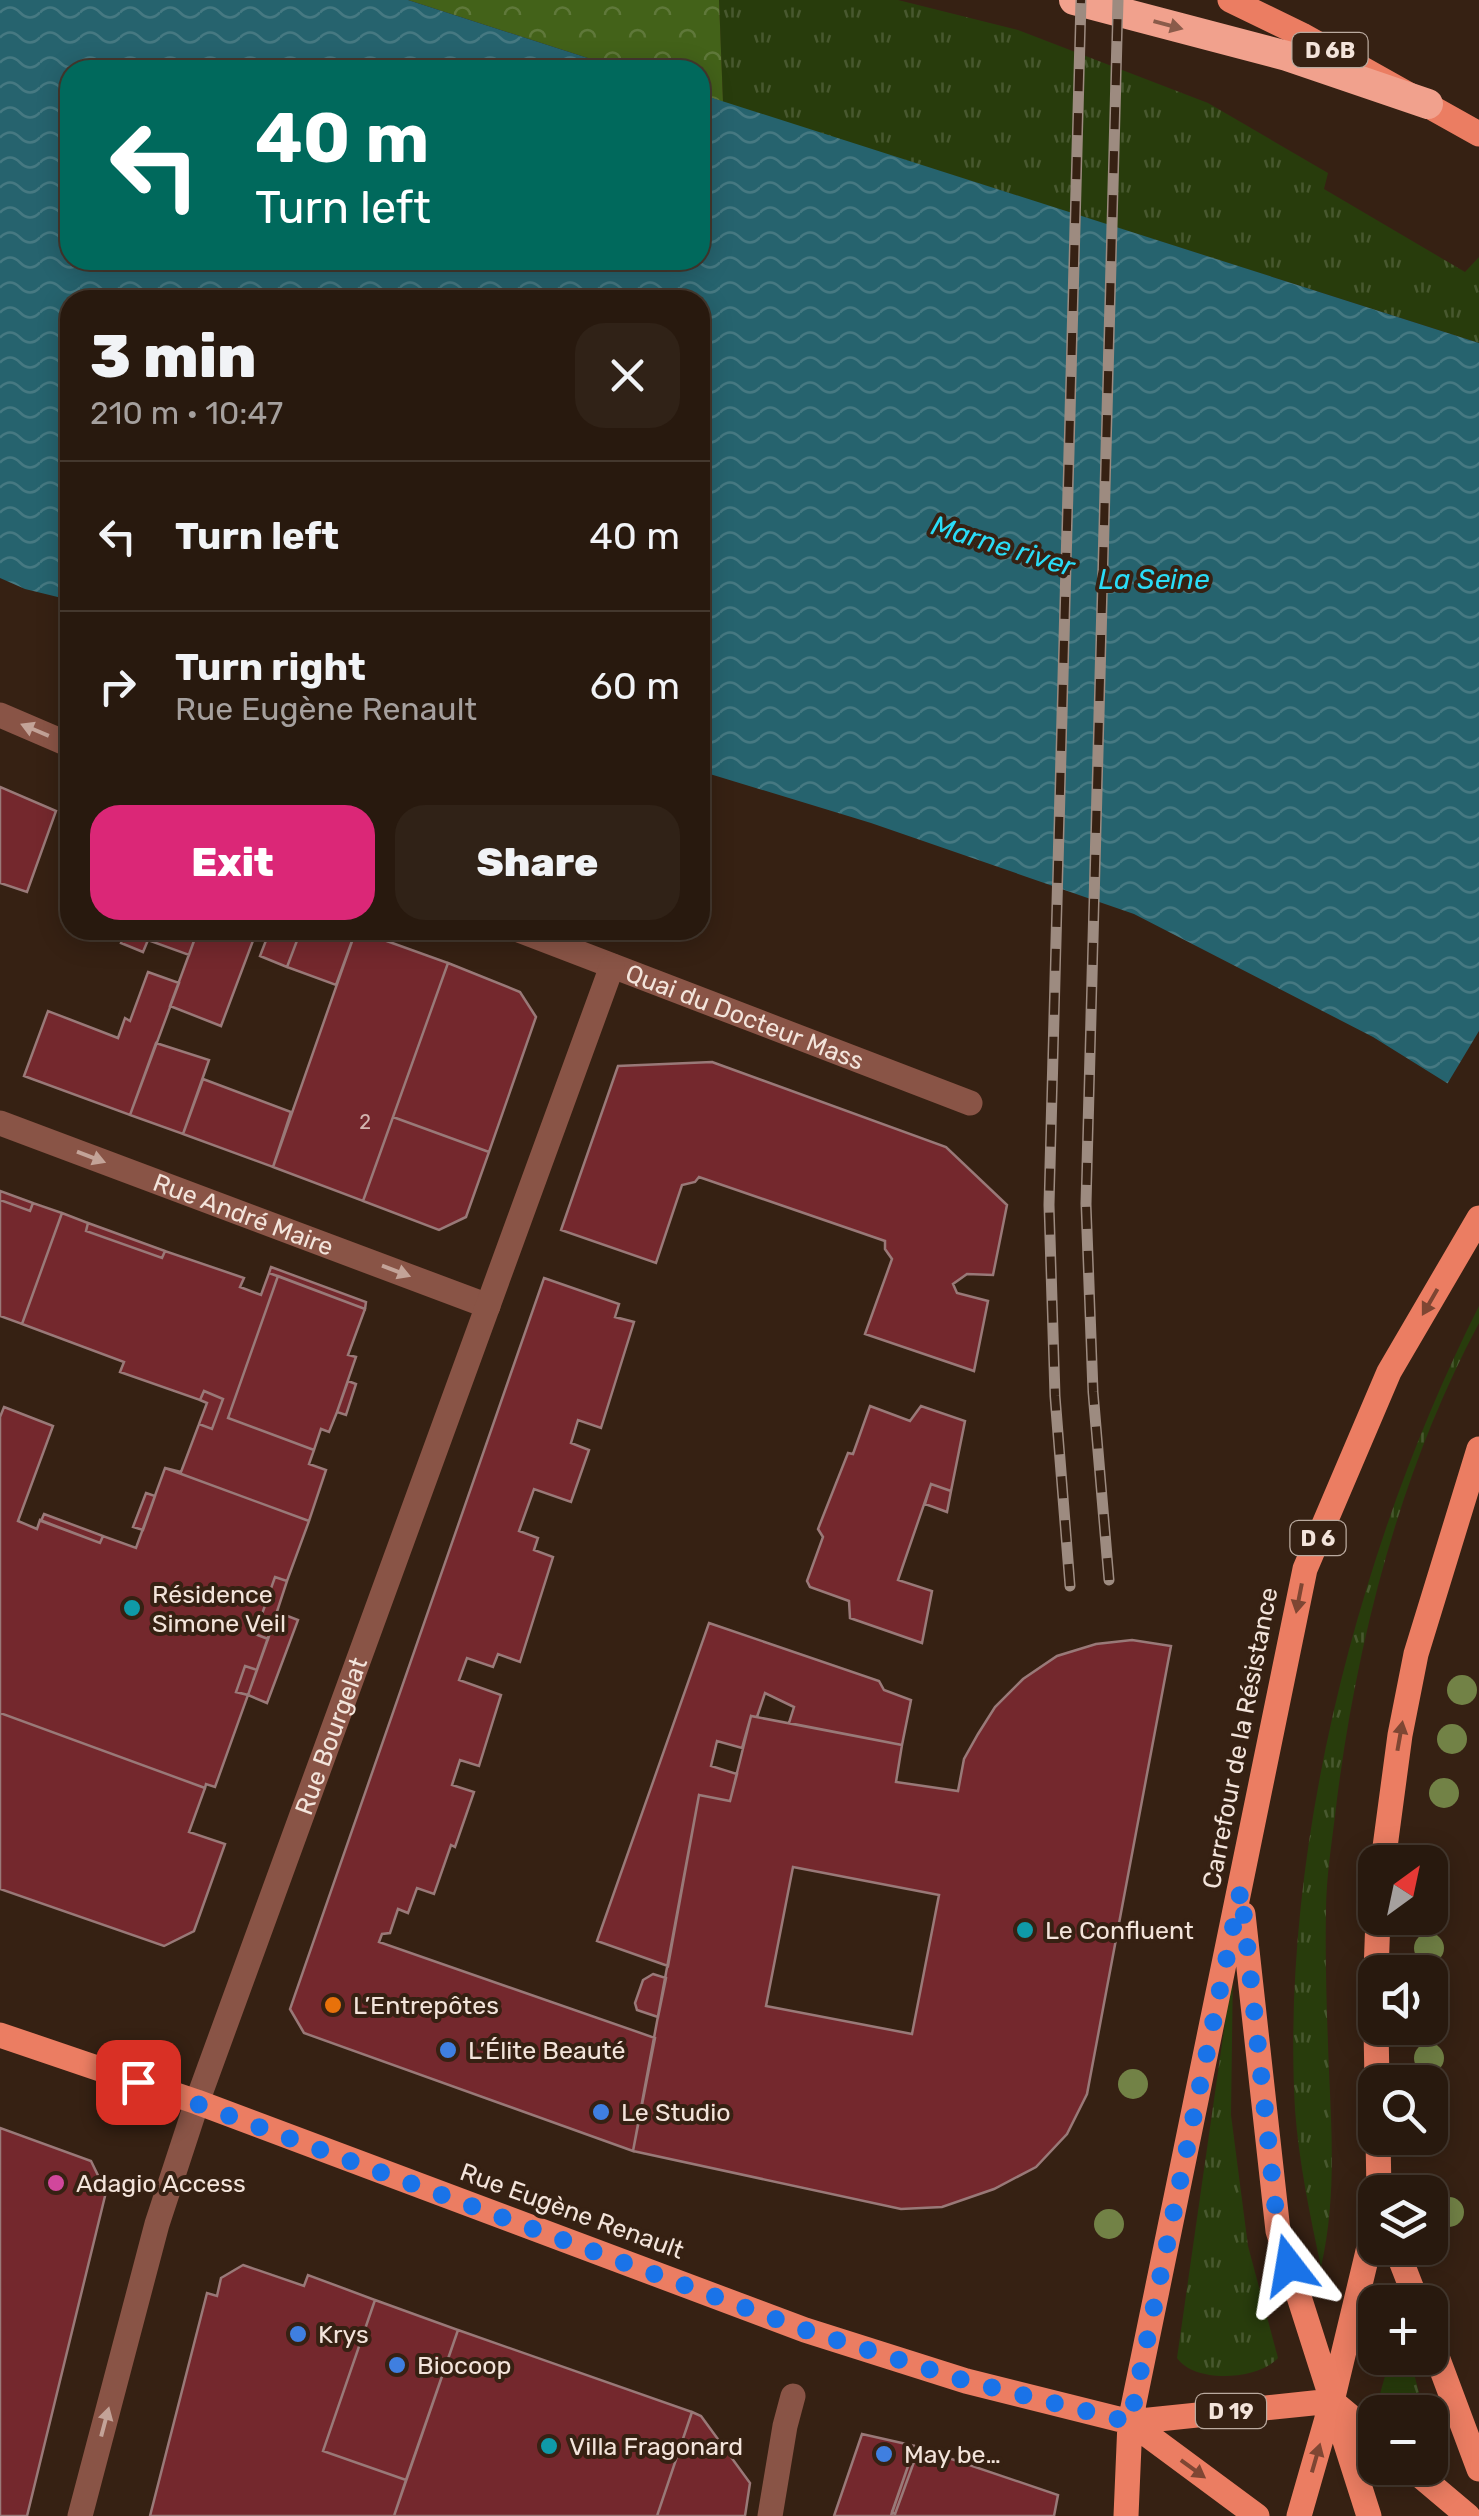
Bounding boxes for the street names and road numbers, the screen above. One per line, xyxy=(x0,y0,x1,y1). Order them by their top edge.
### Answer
road number: D 6B xyxy=(1292,33,1368,67)
street label: Quai du Docteur Mass xyxy=(622,958,868,1075)
street label: Rue André Maire xyxy=(149,1167,338,1261)
road number: D 6 xyxy=(1290,1521,1346,1555)
street label: Carrefour de la Résistance xyxy=(1197,1585,1283,1891)
street label: Rue Bourgelat xyxy=(289,1653,373,1819)
street label: Rue Eugène Renault xyxy=(456,2157,688,2265)
road number: D 19 xyxy=(1196,2394,1266,2428)

